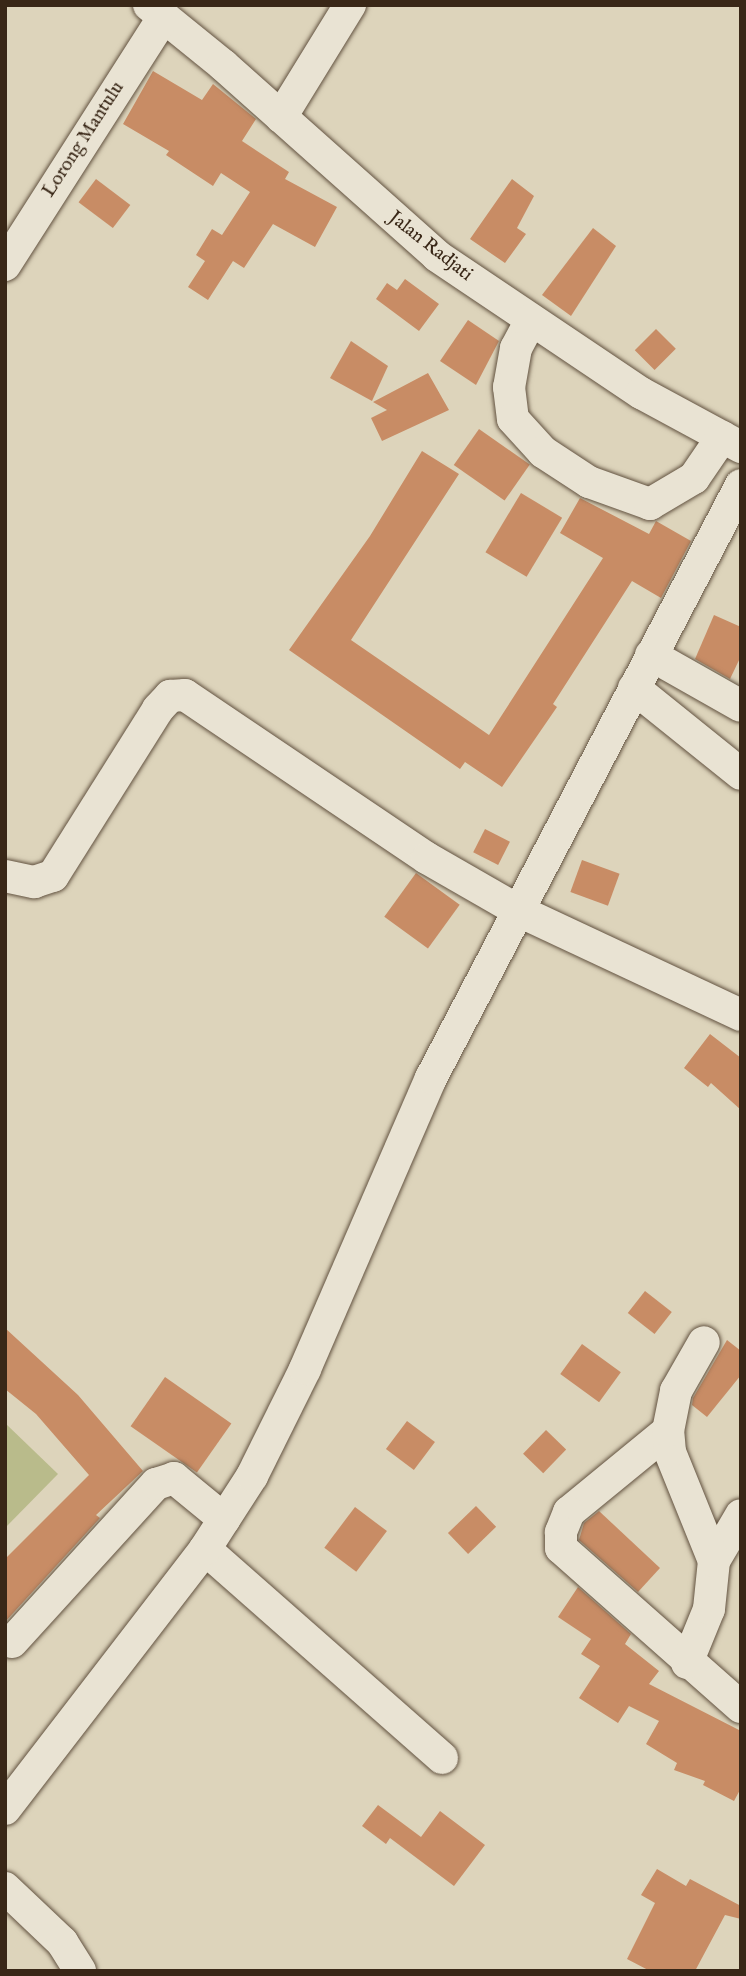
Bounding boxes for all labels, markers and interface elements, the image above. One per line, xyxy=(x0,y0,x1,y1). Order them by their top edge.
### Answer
street label: Lorong Mantulu xyxy=(38,78,130,202)
street label: Jalan Radjati xyxy=(384,207,476,287)

